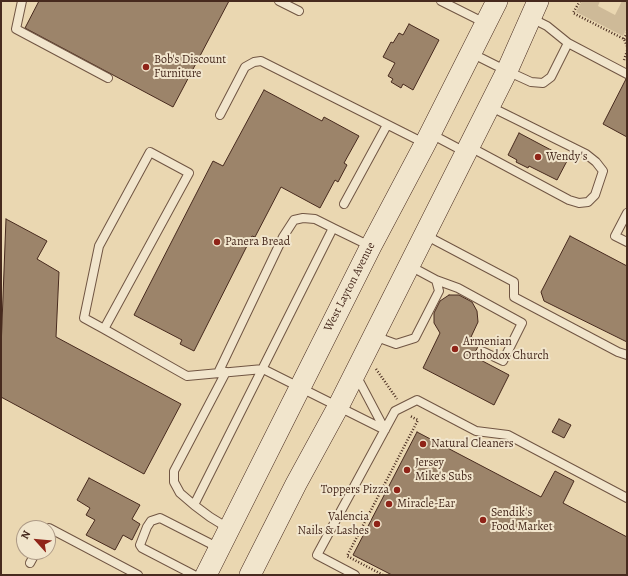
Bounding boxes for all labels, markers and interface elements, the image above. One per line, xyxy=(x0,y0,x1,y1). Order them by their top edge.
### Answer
place label: Bob's Discount Furniture xyxy=(154,53,226,81)
marker: Bob's Discount Furniture xyxy=(141,62,151,72)
place label: Wendy's xyxy=(546,150,588,164)
marker: Wendy's xyxy=(533,152,543,162)
place label: Panera Bread xyxy=(225,235,290,249)
marker: Panera Bread xyxy=(212,237,222,247)
street label: West Layton Avenue xyxy=(321,240,379,334)
place label: Armenian Orthodox Church xyxy=(463,335,549,363)
marker: Armenian Orthodox Church xyxy=(450,344,460,354)
place label: Natural Cleaners xyxy=(431,437,514,451)
marker: Natural Cleaners xyxy=(418,439,428,449)
place label: Jersey Mike's Subs xyxy=(415,456,472,484)
marker: Jersey Mike's Subs xyxy=(402,465,412,475)
place label: Toppers Pizza xyxy=(321,483,389,497)
marker: Toppers Pizza xyxy=(392,485,402,495)
place label: Miracle-Ear xyxy=(397,497,455,511)
marker: Miracle-Ear xyxy=(384,499,394,509)
place label: Sendik's Food Market xyxy=(491,506,553,534)
place label: Valencia Nails & Lashes xyxy=(298,510,369,538)
marker: Sendik's Food Market xyxy=(478,515,488,525)
marker: Valencia Nails & Lashes xyxy=(372,519,382,529)
north arrow xyxy=(16,520,56,560)
text: N xyxy=(17,528,34,542)

